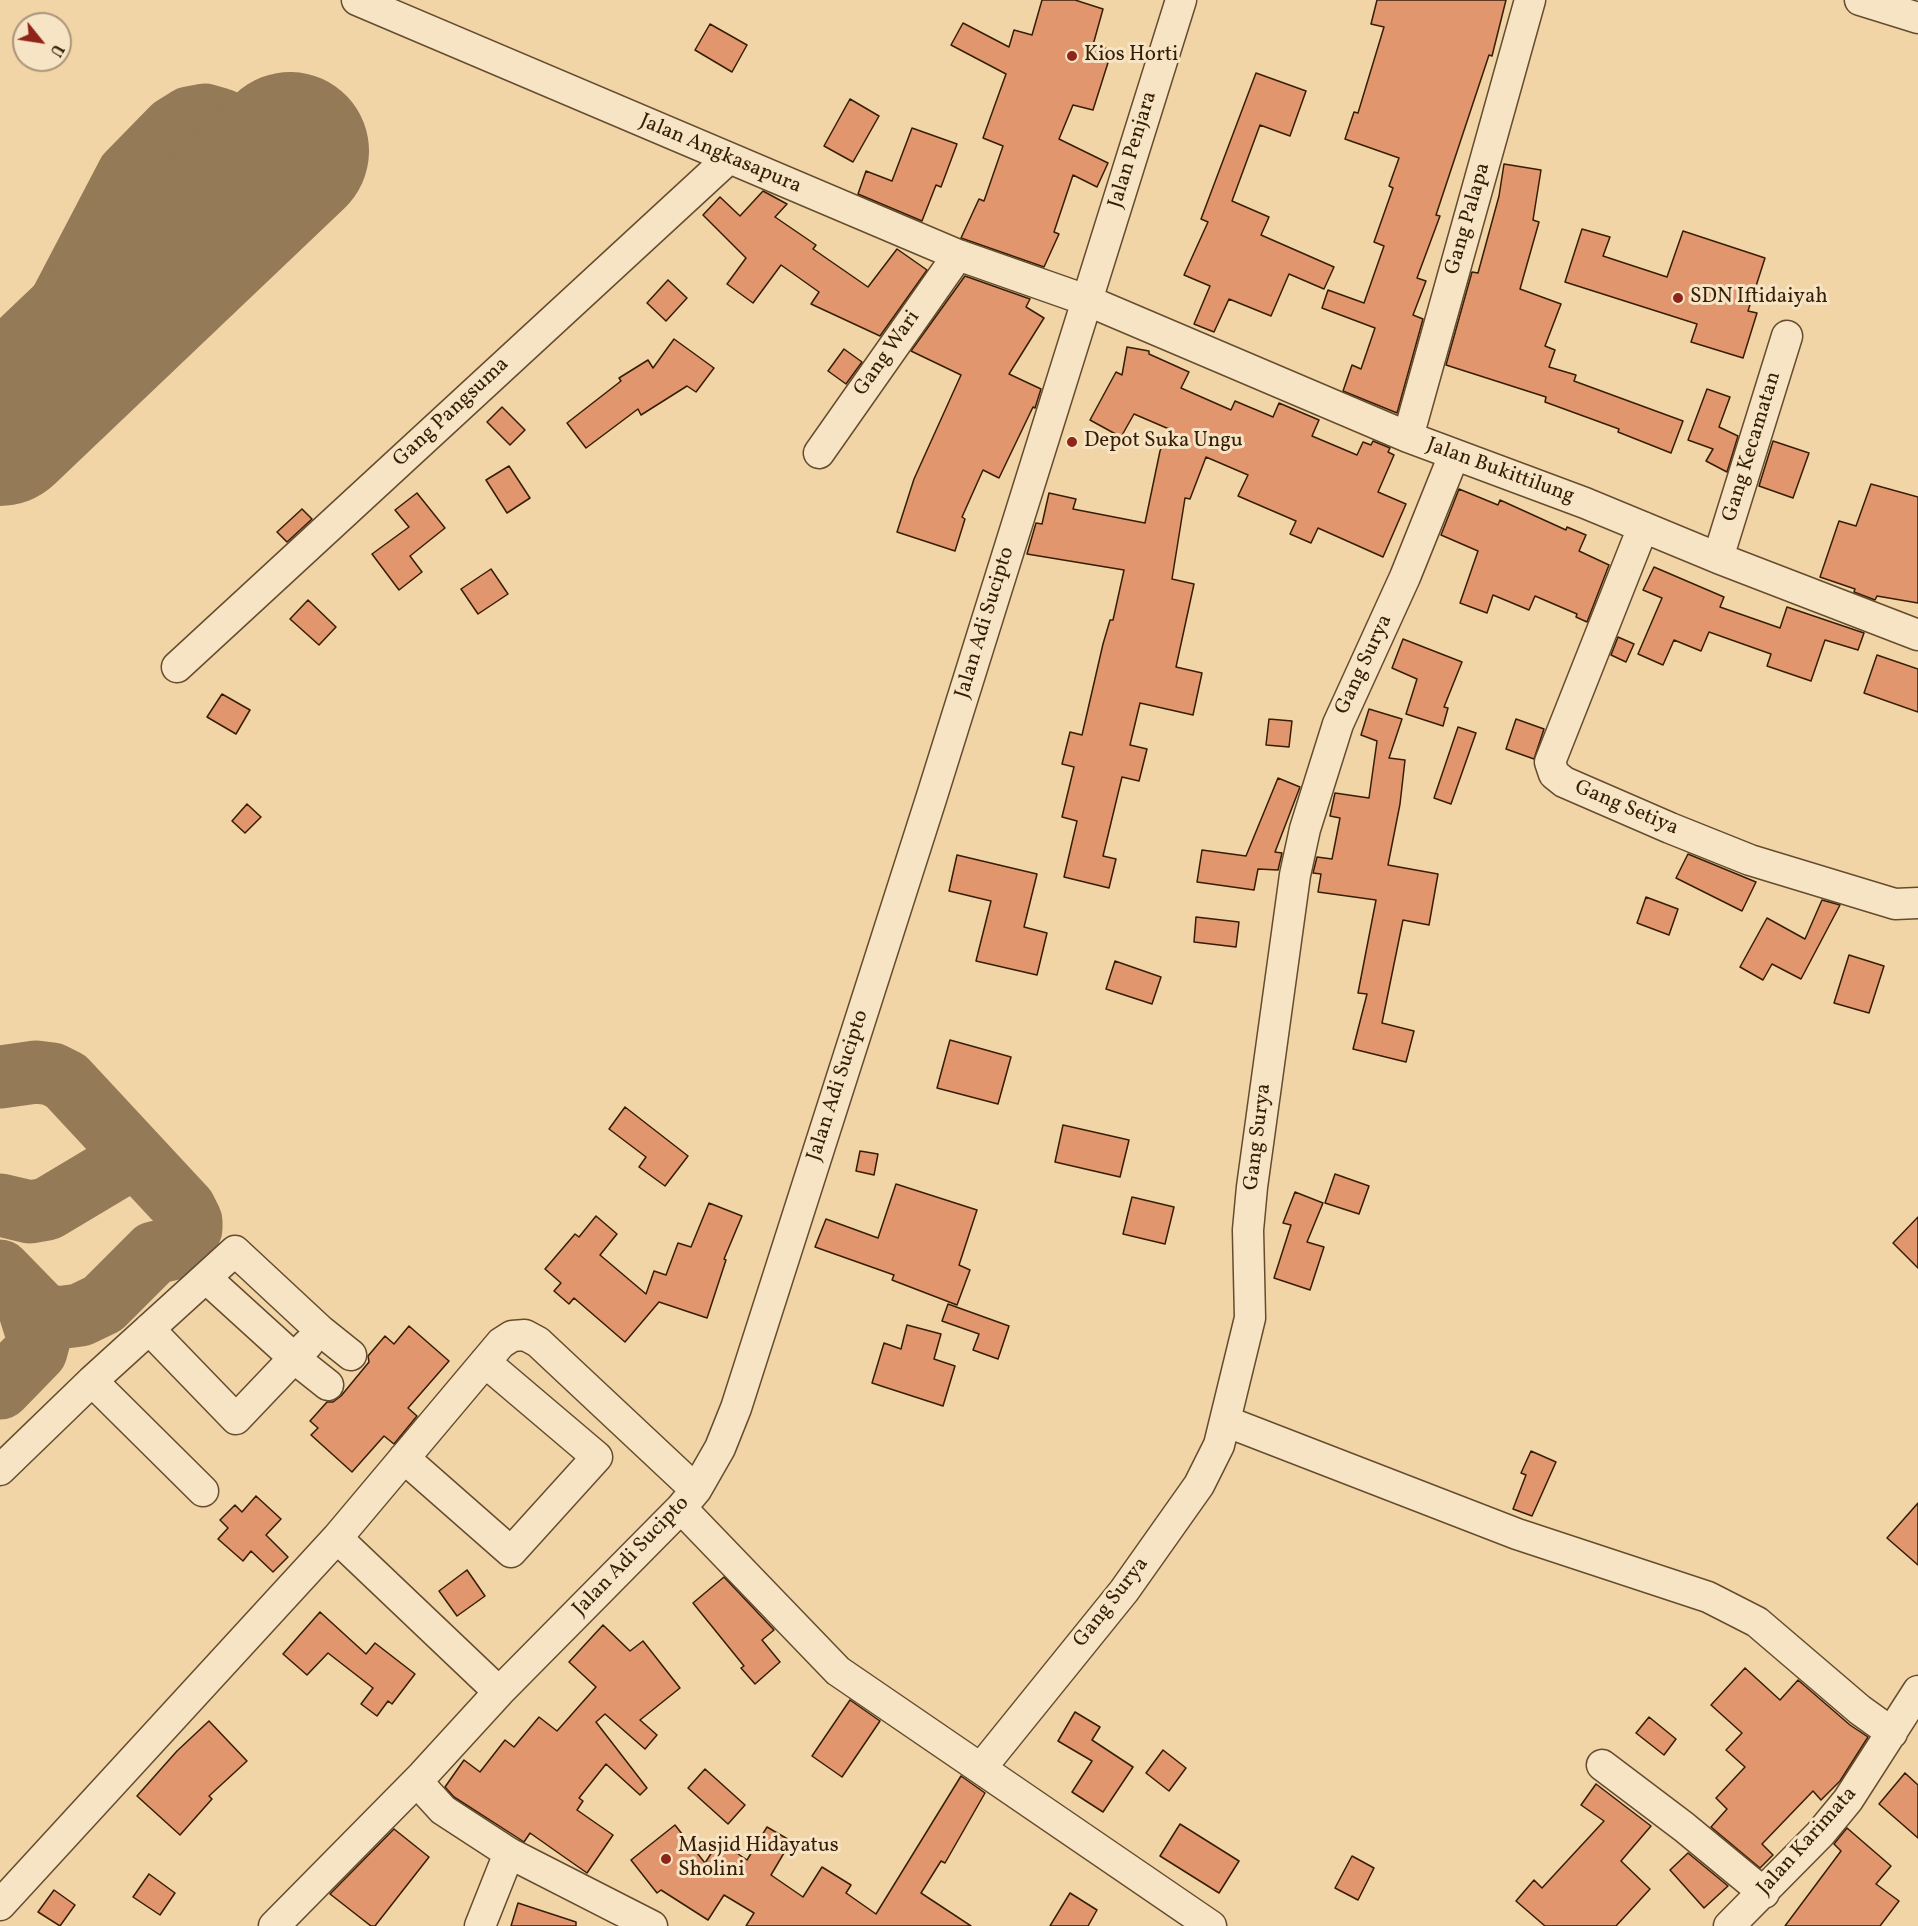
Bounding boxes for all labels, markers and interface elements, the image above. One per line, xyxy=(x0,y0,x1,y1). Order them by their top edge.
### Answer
north arrow xyxy=(12,12,72,72)
text: U xyxy=(44,40,68,60)
place label: Kios Horti xyxy=(1084,43,1178,69)
marker: Kios Horti xyxy=(1065,49,1079,63)
street label: Jalan Penjara xyxy=(1104,89,1164,211)
street label: Jalan Angkasapura xyxy=(635,110,805,200)
street label: Gang Palapa xyxy=(1441,160,1497,278)
place label: SDN Iftidaiyah xyxy=(1690,285,1828,311)
marker: SDN Iftidaiyah xyxy=(1671,291,1685,305)
street label: Gang Wari xyxy=(849,306,927,402)
street label: Gang Pangsuma xyxy=(389,353,515,473)
street label: Gang Kecamatan xyxy=(1718,369,1788,525)
place label: Depot Suka Ungu xyxy=(1084,429,1243,455)
street label: Jalan Bukittilung xyxy=(1422,434,1578,510)
marker: Depot Suka Ungu xyxy=(1065,435,1079,449)
street label: Jalan Adi Sucipto xyxy=(951,544,1021,702)
street label: Gang Surya xyxy=(1331,611,1399,719)
street label: Gang Setiya xyxy=(1570,776,1682,842)
street label: Jalan Adi Sucipto xyxy=(803,1007,875,1165)
street label: Gang Surya xyxy=(1240,1082,1278,1192)
street label: Jalan Adi Sucipto xyxy=(568,1492,696,1622)
street label: Gang Surya xyxy=(1069,1553,1155,1653)
street label: Jalan Karimata xyxy=(1753,1783,1863,1901)
place label: Masjid Hidayatus Sholini xyxy=(678,1834,839,1884)
marker: Masjid Hidayatus Sholini xyxy=(659,1852,673,1866)

